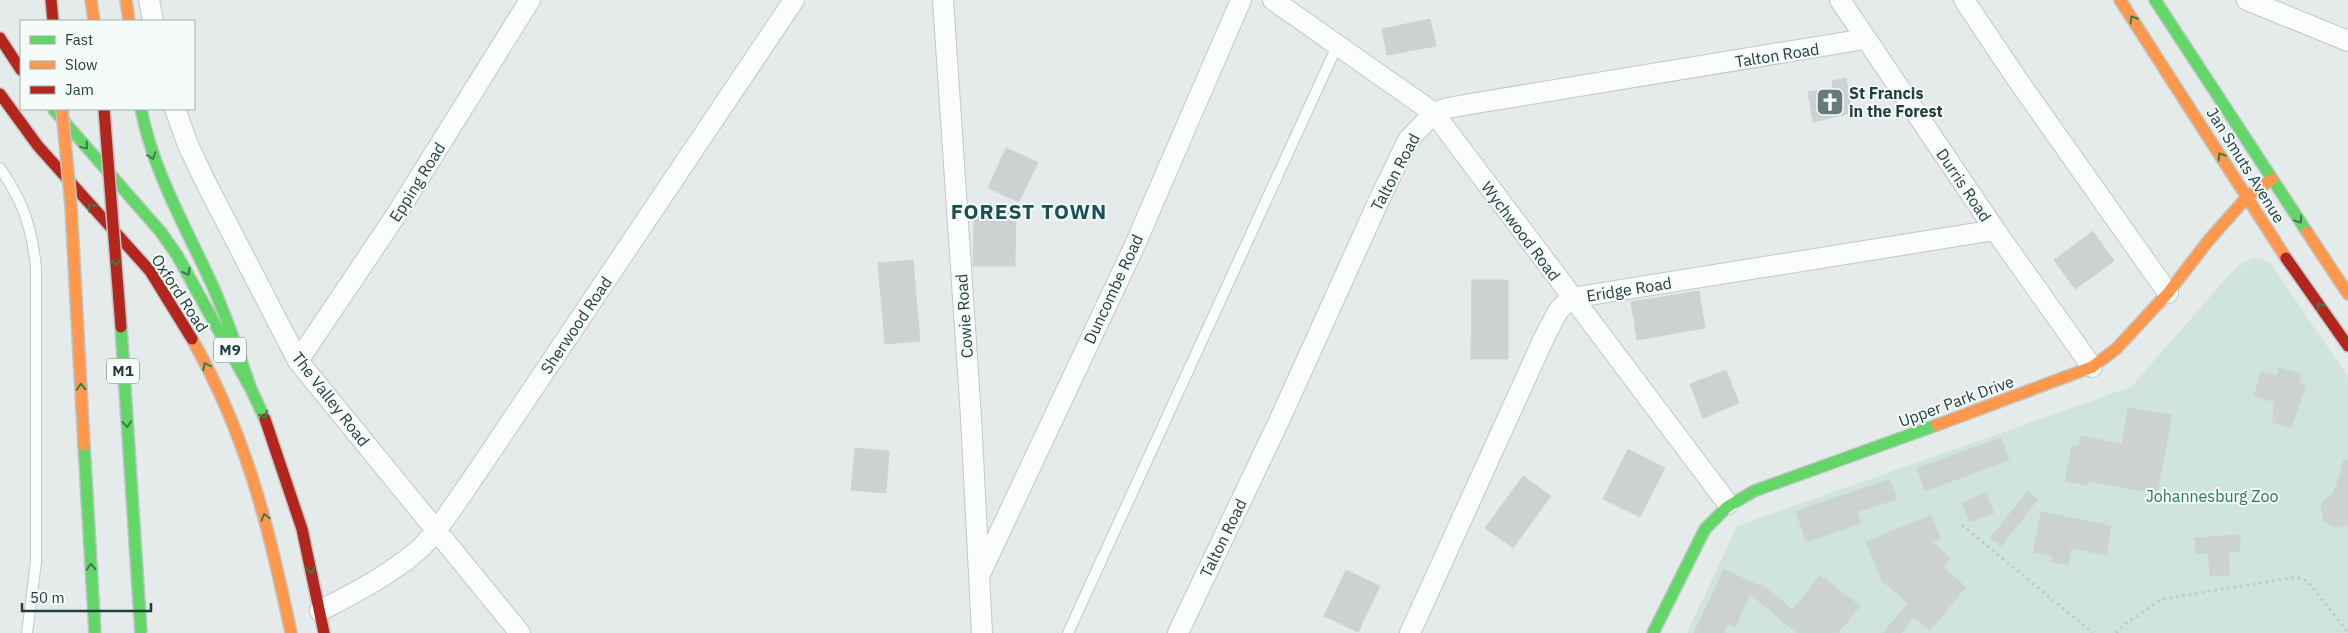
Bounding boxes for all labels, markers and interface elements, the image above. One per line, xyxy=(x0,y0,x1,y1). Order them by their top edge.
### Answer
one-way arrow xyxy=(2130,15,2139,25)
legend xyxy=(20,20,195,110)
text: Fast xyxy=(65,30,93,49)
street label: Talton Road xyxy=(1733,38,1821,72)
text: Slow xyxy=(65,55,98,74)
text: Jam xyxy=(65,80,94,99)
place label: St Francis in the Forest xyxy=(1849,83,1943,121)
church icon: St Francis in the Forest xyxy=(1815,87,1845,117)
street label: Jan Smuts Avenue xyxy=(2202,104,2290,227)
street label: Talton Road xyxy=(1366,130,1424,214)
street label: Epping Road xyxy=(385,139,449,225)
one-way arrow xyxy=(80,140,89,149)
street label: Durris Road xyxy=(1932,145,1996,225)
one-way arrow xyxy=(147,151,157,160)
one-way arrow xyxy=(2218,152,2227,161)
street label: Wychwood Road xyxy=(1477,177,1565,285)
district label: FOREST TOWN xyxy=(951,197,1107,225)
one-way arrow xyxy=(88,204,97,213)
one-way arrow xyxy=(2292,215,2302,224)
street label: Duncombe Road xyxy=(1079,231,1147,347)
street label: Oxford Road xyxy=(147,250,213,336)
one-way arrow xyxy=(111,258,122,266)
one-way arrow xyxy=(181,267,191,276)
street label: Eridge Road xyxy=(1585,272,1673,306)
street label: Sherwood Road xyxy=(536,273,616,377)
street label: Cowie Road xyxy=(951,273,977,359)
one-way arrow xyxy=(2317,302,2326,312)
road number: M9 xyxy=(214,338,246,362)
street label: The Valley Road xyxy=(288,348,374,450)
road number: M1 xyxy=(107,358,139,384)
one-way arrow xyxy=(202,362,212,371)
street label: Upper Park Drive xyxy=(1896,371,2017,431)
one-way arrow xyxy=(76,383,87,391)
one-way arrow xyxy=(258,410,268,419)
one-way arrow xyxy=(121,420,132,428)
park label: Johannesburg Zoo xyxy=(2146,486,2278,506)
street label: Talton Road xyxy=(1195,495,1251,581)
one-way arrow xyxy=(261,513,271,522)
one-way arrow xyxy=(86,563,97,571)
one-way arrow xyxy=(305,566,316,575)
scale bar xyxy=(22,580,151,612)
text: 50 m xyxy=(30,588,65,607)

